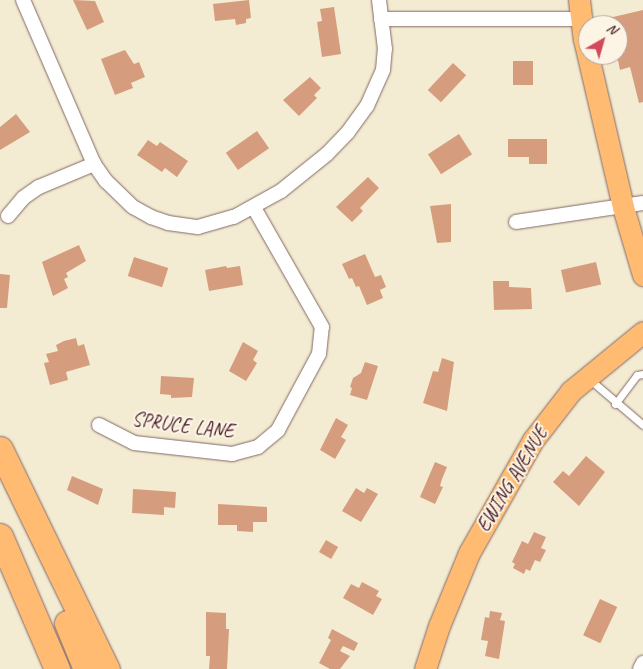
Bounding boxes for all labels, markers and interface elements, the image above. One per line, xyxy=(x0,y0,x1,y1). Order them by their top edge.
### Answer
north arrow xyxy=(578,15,628,65)
text: N xyxy=(603,19,621,38)
street label: SPRUCE LANE xyxy=(130,407,236,443)
street label: EWING AVENUE xyxy=(471,422,553,536)

